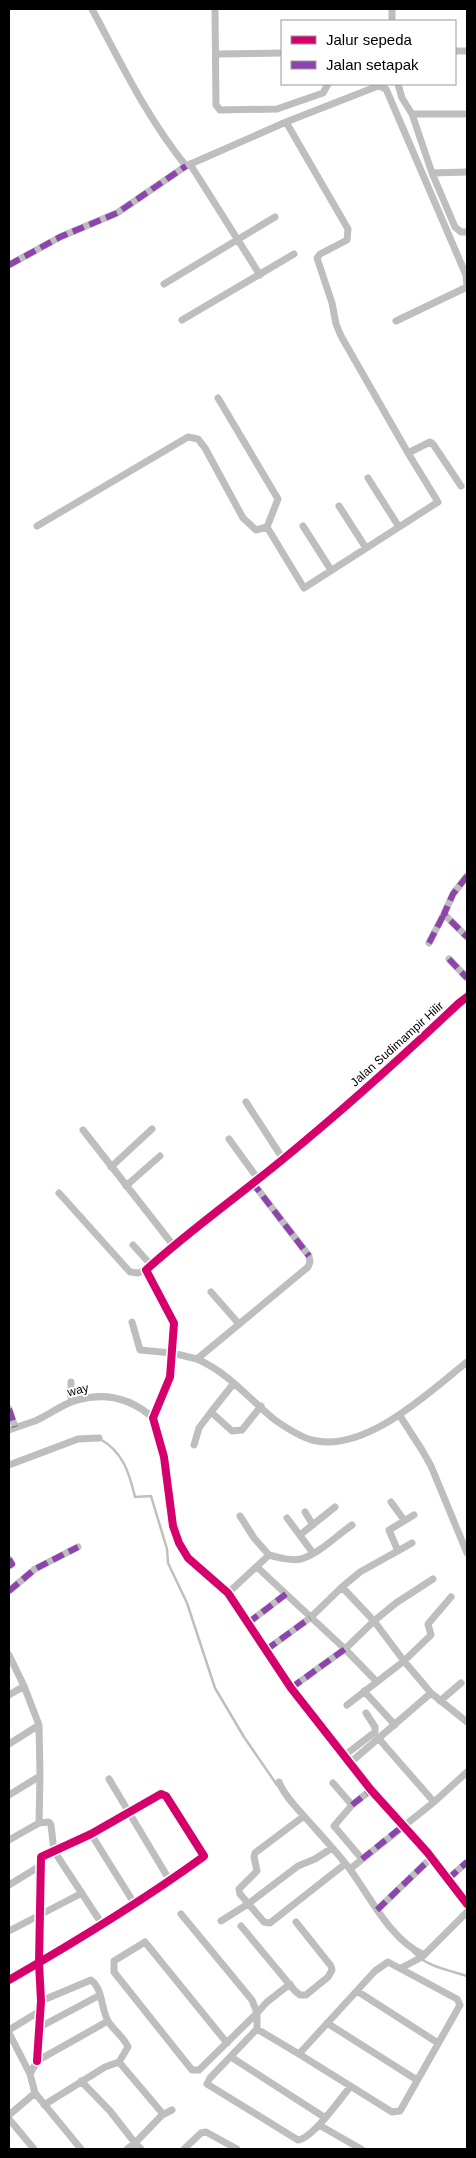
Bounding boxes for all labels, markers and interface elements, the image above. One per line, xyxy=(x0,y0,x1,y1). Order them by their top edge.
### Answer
legend xyxy=(281,20,456,85)
text: Jalur sepeda xyxy=(326,31,413,48)
text: Jalan setapak xyxy=(326,56,419,73)
street label: Jalan Sudimampir Hilir xyxy=(348,999,446,1089)
street label: way xyxy=(65,1381,90,1400)

